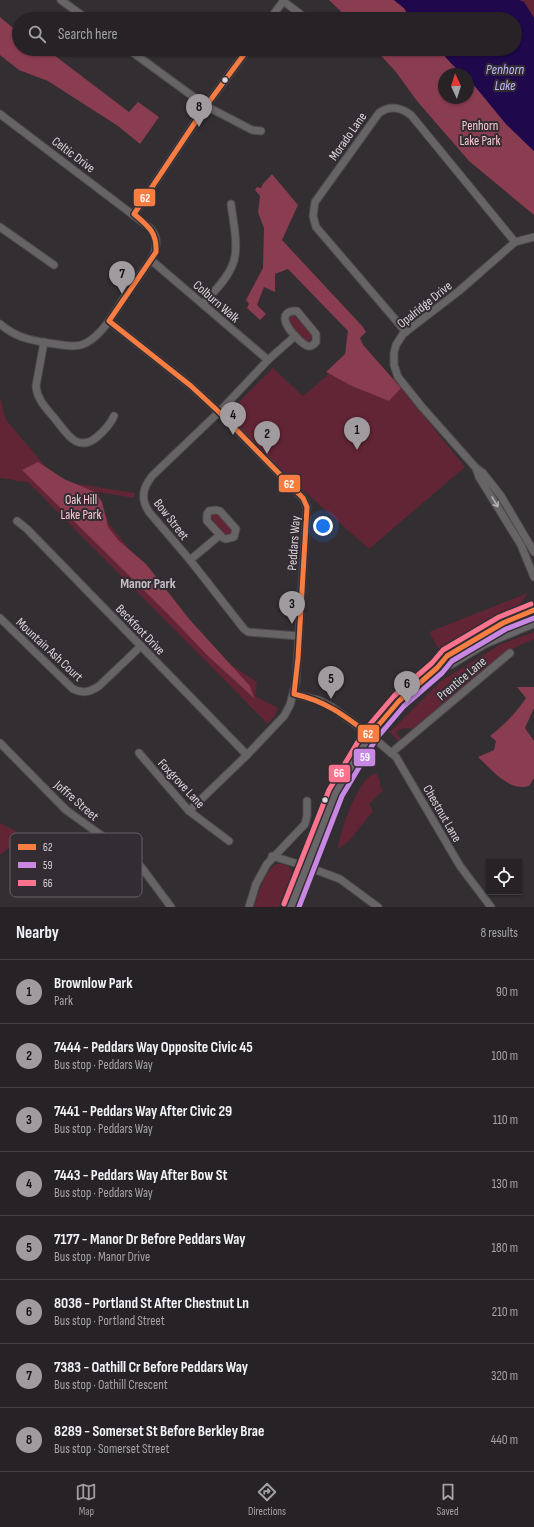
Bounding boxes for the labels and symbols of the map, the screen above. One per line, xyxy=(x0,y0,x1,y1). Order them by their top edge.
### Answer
water label: Penhorn Lake xyxy=(486,61,524,94)
north arrow xyxy=(438,68,474,104)
unlabelled marker xyxy=(220,75,230,85)
pin: 8 xyxy=(186,94,212,127)
street label: Morado Lane xyxy=(325,109,370,164)
park label: Penhorn Lake Park xyxy=(460,118,500,149)
street label: Celtic Drive xyxy=(49,133,98,176)
line badge: 62 xyxy=(133,188,156,207)
text: 62 xyxy=(140,192,150,205)
pin: 7 xyxy=(109,261,135,294)
street label: Colburn Walk xyxy=(190,277,243,326)
street label: Opalridge Drive xyxy=(394,278,455,332)
pin: 4 xyxy=(220,402,246,435)
pin: 1 xyxy=(344,417,370,450)
pin: 2 xyxy=(254,421,280,454)
line badge: 62 xyxy=(278,474,301,493)
text: 62 xyxy=(284,478,294,491)
park label: Oak Hill Lake Park xyxy=(61,492,101,523)
street label: Bow Street xyxy=(150,496,192,543)
one-way arrow xyxy=(491,496,499,508)
street label: Peddars Way xyxy=(284,515,304,571)
your location xyxy=(313,516,333,536)
district label: Manor Park xyxy=(120,575,176,592)
pin: 3 xyxy=(279,591,305,624)
street label: Beckfoot Drive xyxy=(112,601,168,658)
street label: Mountain Ash Court xyxy=(12,615,86,685)
street label: Prentice Lane xyxy=(434,654,490,704)
pin: 5 xyxy=(318,666,344,699)
pin: 6 xyxy=(394,671,420,704)
line badge: 62 xyxy=(357,724,380,743)
text: 62 xyxy=(363,728,373,741)
line badge: 59 xyxy=(353,748,376,767)
text: 59 xyxy=(360,751,370,764)
street label: Foxgrove Lane xyxy=(154,756,208,812)
line badge: 66 xyxy=(328,764,351,783)
text: 66 xyxy=(334,767,344,780)
street label: Joffre Street xyxy=(50,776,102,824)
street label: Chestnut Lane xyxy=(419,782,465,845)
unlabelled marker xyxy=(320,795,330,805)
legend xyxy=(10,833,142,897)
text: 62 xyxy=(43,841,53,854)
text: 59 xyxy=(43,859,52,872)
text: 66 xyxy=(43,877,53,890)

